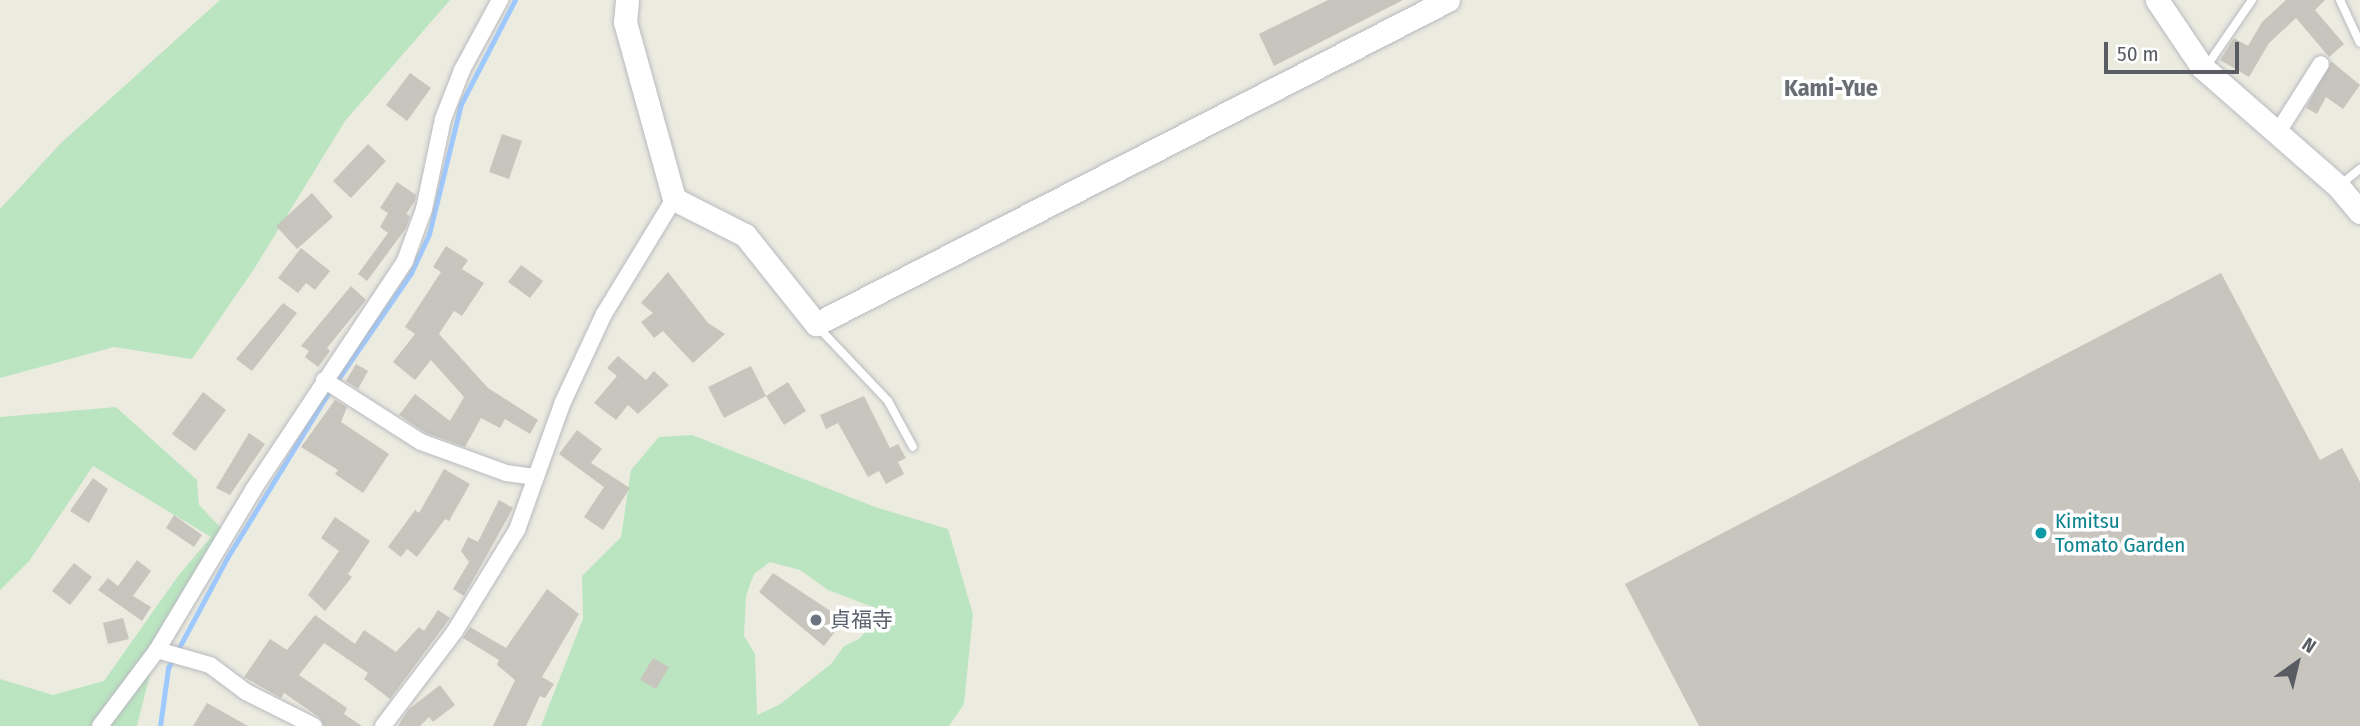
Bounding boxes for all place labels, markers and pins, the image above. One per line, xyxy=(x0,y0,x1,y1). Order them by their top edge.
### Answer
place label: Kimitsu Tomato Garden xyxy=(2055,508,2185,558)
marker: Kimitsu Tomato Garden xyxy=(2033,525,2049,541)
place label: 貞福寺 xyxy=(830,607,893,633)
marker: 貞福寺 xyxy=(808,612,824,628)

